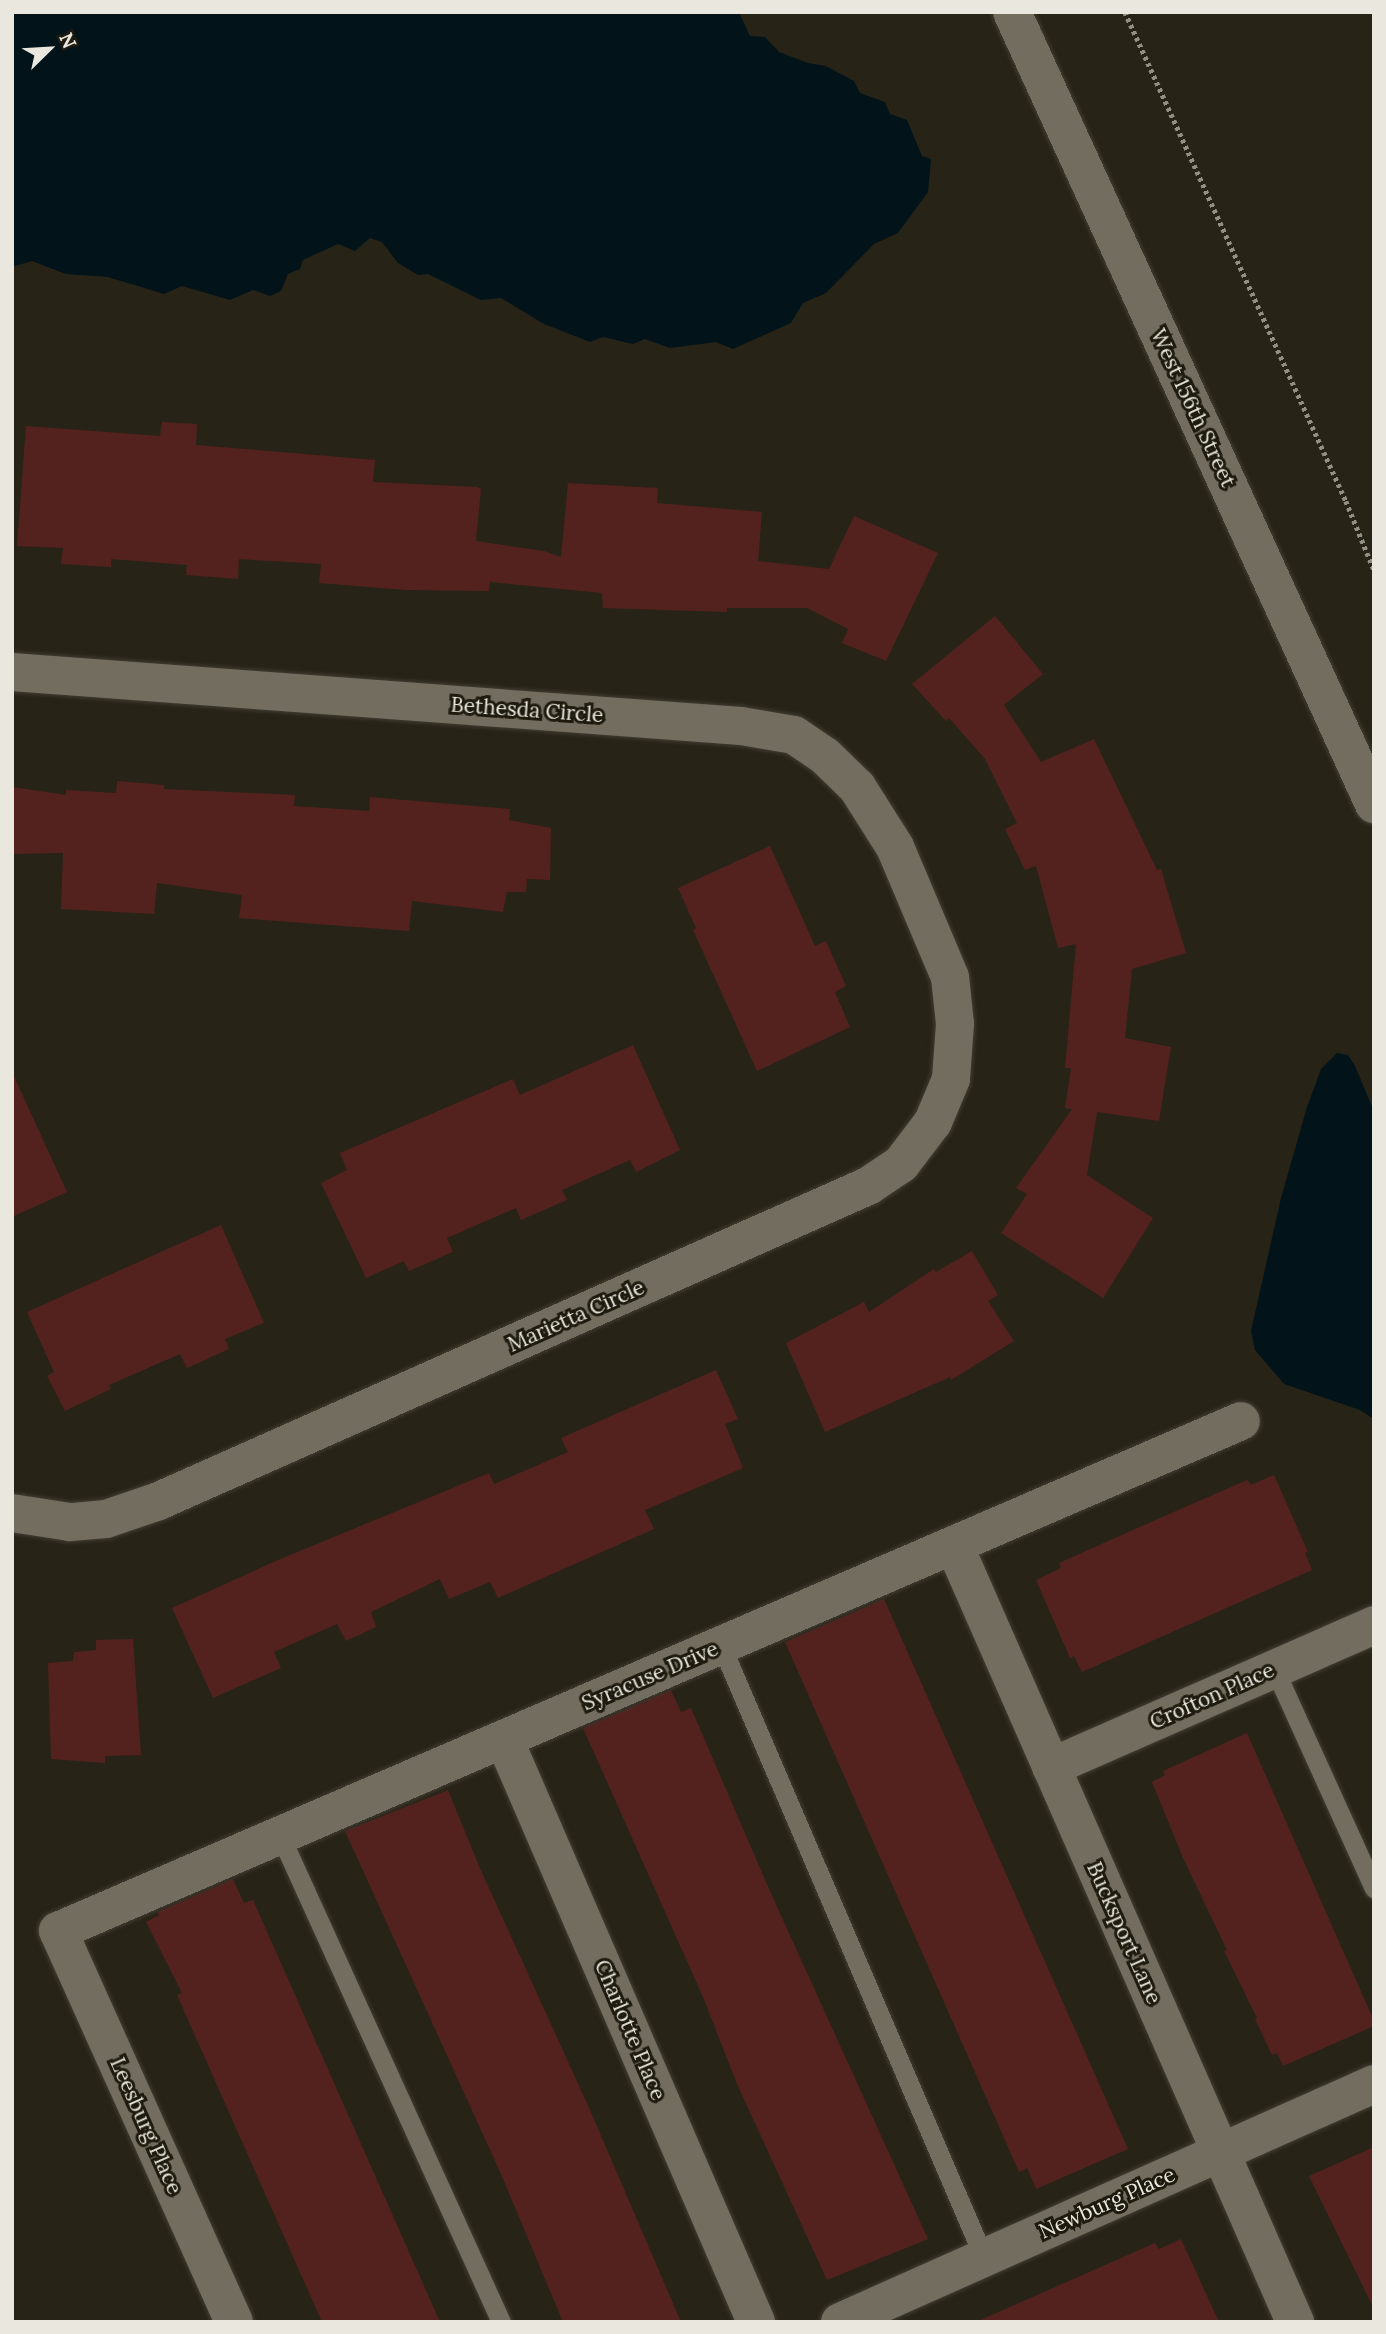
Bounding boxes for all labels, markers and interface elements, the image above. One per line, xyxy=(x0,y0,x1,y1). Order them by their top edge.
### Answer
north arrow xyxy=(14,14,84,84)
text: N xyxy=(54,29,82,52)
street label: West 156th Street xyxy=(1145,325,1241,491)
street label: Bethesda Circle xyxy=(450,692,604,728)
street label: Marietta Circle xyxy=(504,1275,648,1357)
street label: Syracuse Drive xyxy=(578,1636,722,1716)
street label: Crofton Place xyxy=(1146,1657,1278,1735)
street label: Bucksport Lane xyxy=(1081,1858,1167,2008)
street label: Charlotte Place xyxy=(589,1956,671,2104)
street label: Leesburg Place xyxy=(105,2054,187,2198)
street label: Newburg Place xyxy=(1035,2162,1179,2244)

